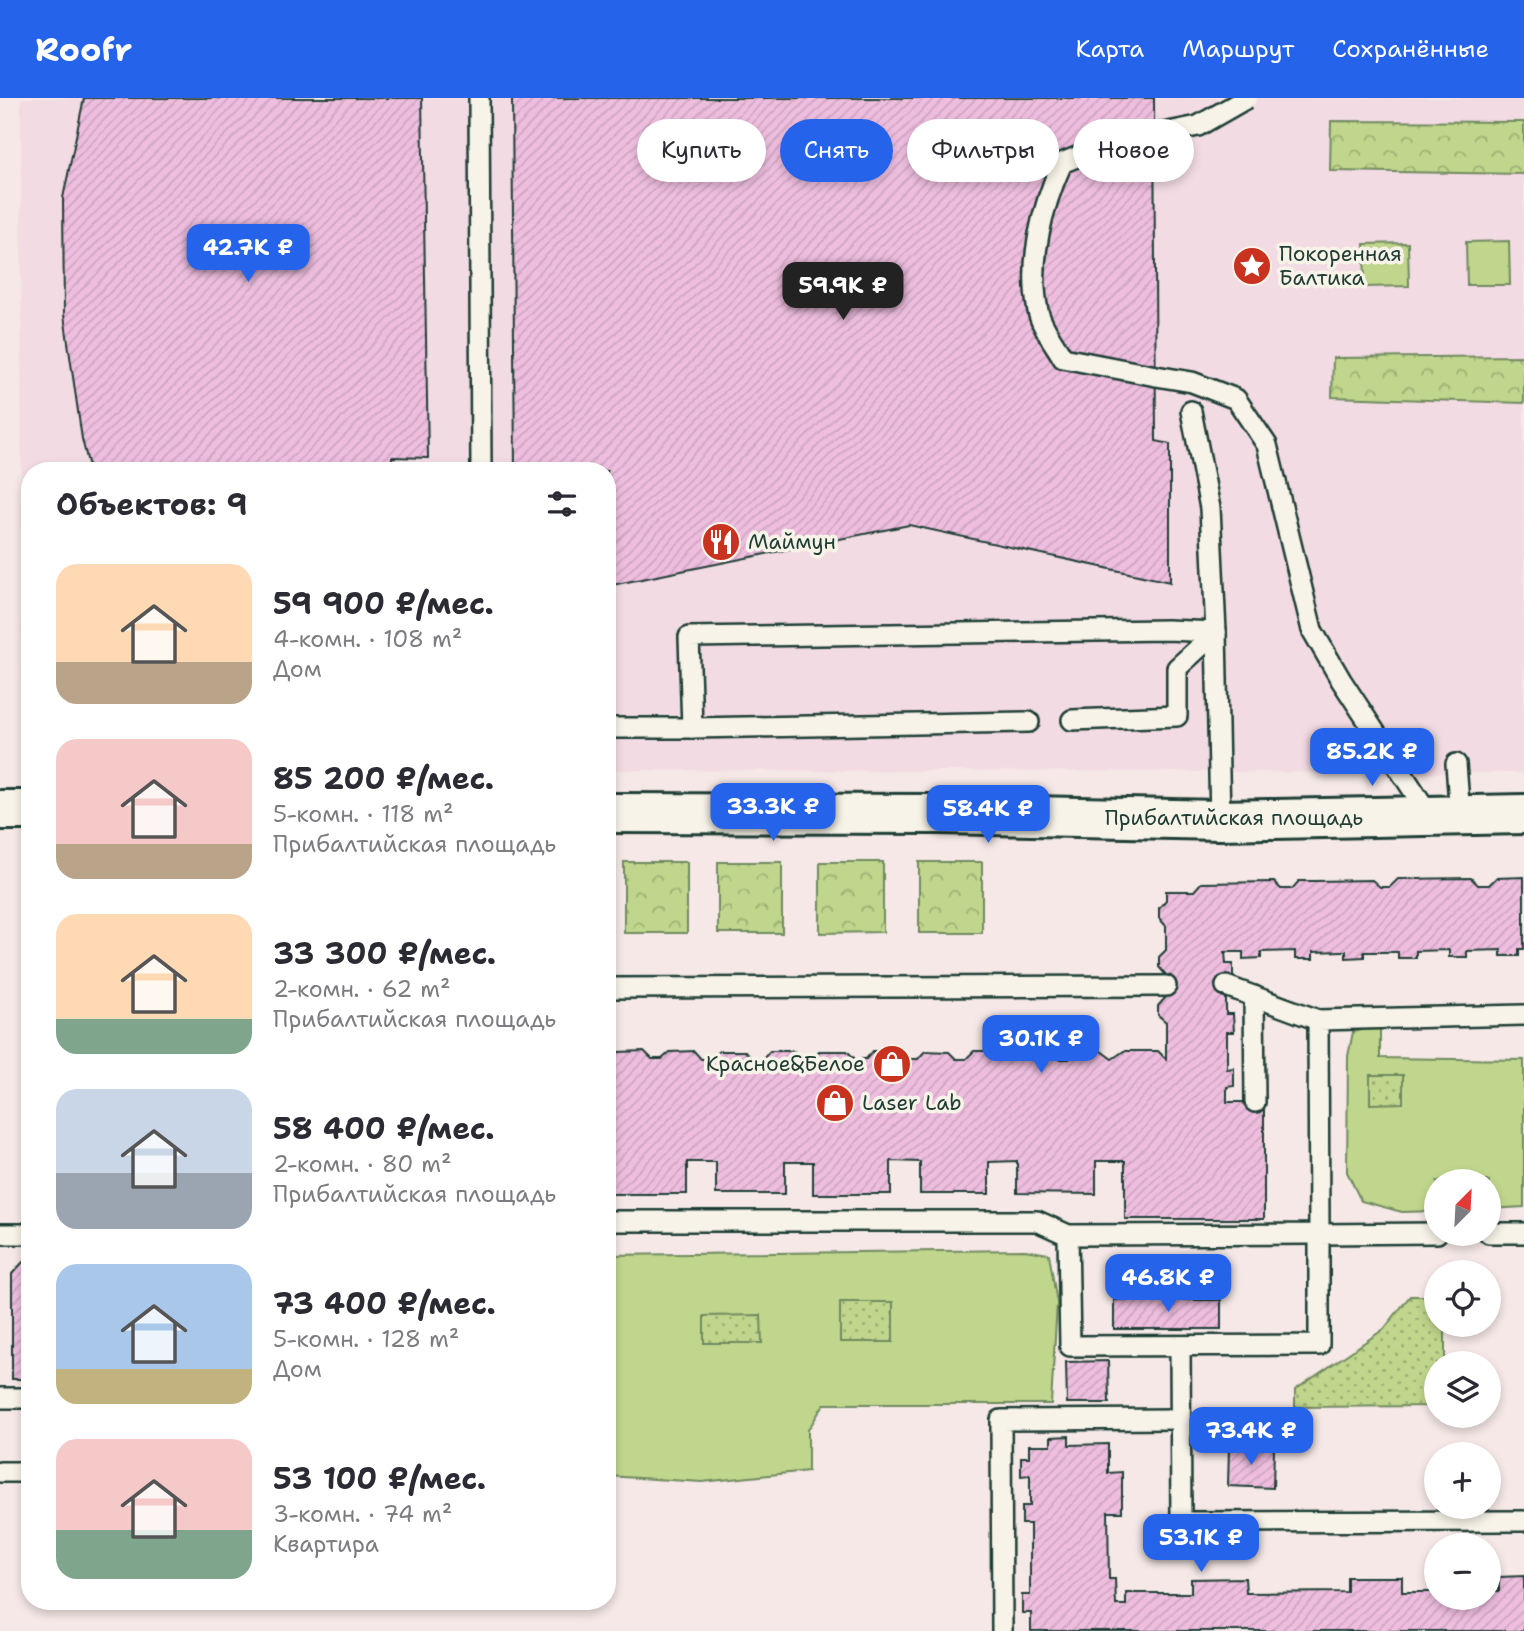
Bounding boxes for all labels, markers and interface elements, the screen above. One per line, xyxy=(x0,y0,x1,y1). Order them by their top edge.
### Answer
text: Roofr xyxy=(35,27,132,72)
text: Карта xyxy=(1076,33,1144,65)
text: Маршрут xyxy=(1182,33,1294,65)
text: Сохранённые xyxy=(1332,33,1489,65)
chip: Купить xyxy=(637,119,766,182)
chip: Снять xyxy=(780,119,893,182)
chip: Фильтры xyxy=(907,119,1059,182)
chip: Новое xyxy=(1073,119,1194,182)
pin: 42.7K ₽ xyxy=(183,225,313,284)
text: 42.7K ₽ xyxy=(203,232,293,262)
place label: Покоренная Балтика xyxy=(1279,240,1402,292)
place icon: Покоренная Балтика xyxy=(1231,245,1273,287)
pin: 59.9K ₽ xyxy=(778,262,908,322)
text: 59.9K ₽ xyxy=(798,270,888,300)
text: Объектов: 9 xyxy=(56,484,248,525)
icon: filters xyxy=(543,485,581,523)
restaurant icon: Маймун xyxy=(700,521,742,563)
place label: Маймун xyxy=(748,528,836,556)
text: 59 900 ₽/мес. xyxy=(273,583,494,624)
icon: home xyxy=(112,592,196,676)
text: 4-комн. · 108 m² xyxy=(273,624,462,654)
text: Дом xyxy=(273,654,322,684)
pin: 85.2K ₽ xyxy=(1307,728,1437,788)
text: 85.2K ₽ xyxy=(1326,736,1418,766)
text: 85 200 ₽/мес. xyxy=(273,758,494,799)
icon: home xyxy=(112,767,196,851)
pin: 33.3K ₽ xyxy=(708,784,838,843)
pin: 58.4K ₽ xyxy=(923,786,1053,845)
text: 33.3K ₽ xyxy=(726,791,820,821)
text: 58.4K ₽ xyxy=(943,793,1033,823)
text: 5-комн. · 118 m² xyxy=(273,799,454,829)
street label: Прибалтийская площадь xyxy=(1105,804,1363,832)
text: Прибалтийская площадь xyxy=(273,829,556,859)
text: 33 300 ₽/мес. xyxy=(273,933,496,974)
icon: home xyxy=(112,942,196,1026)
text: 2-комн. · 62 m² xyxy=(273,974,451,1004)
text: Прибалтийская площадь xyxy=(273,1004,556,1034)
pin: 30.1K ₽ xyxy=(976,1016,1106,1075)
text: 30.1K ₽ xyxy=(998,1023,1084,1053)
shop icon: Красное&Белое xyxy=(871,1043,913,1085)
place label: Красное&Белое xyxy=(706,1050,865,1078)
shop icon: Laser Lab xyxy=(814,1082,856,1124)
place label: Laser Lab xyxy=(862,1089,962,1117)
text: 58 400 ₽/мес. xyxy=(273,1108,495,1149)
icon: home xyxy=(112,1117,196,1201)
text: 2-комн. · 80 m² xyxy=(273,1149,452,1179)
north arrow xyxy=(1424,1169,1502,1246)
map controls xyxy=(1424,1169,1501,1610)
text: Прибалтийская площадь xyxy=(273,1179,556,1209)
pin: 46.8K ₽ xyxy=(1103,1254,1233,1314)
button: locate xyxy=(1424,1260,1501,1337)
text: 46.8K ₽ xyxy=(1121,1262,1215,1292)
text: 73 400 ₽/мес. xyxy=(273,1283,496,1324)
icon: home xyxy=(112,1292,196,1376)
text: 5-комн. · 128 m² xyxy=(273,1324,459,1354)
button: layers xyxy=(1424,1351,1501,1428)
text: Дом xyxy=(273,1354,322,1384)
pin: 73.4K ₽ xyxy=(1186,1408,1316,1467)
text: 73.4K ₽ xyxy=(1205,1415,1297,1445)
button: + xyxy=(1424,1442,1501,1519)
text: 53 100 ₽/мес. xyxy=(273,1458,486,1499)
icon: home xyxy=(112,1467,196,1551)
text: 3-комн. · 74 m² xyxy=(273,1499,452,1529)
pin: 53.1K ₽ xyxy=(1136,1514,1266,1574)
text: 53.1K ₽ xyxy=(1159,1522,1243,1552)
text: Квартира xyxy=(273,1529,379,1559)
button: − xyxy=(1424,1533,1501,1610)

